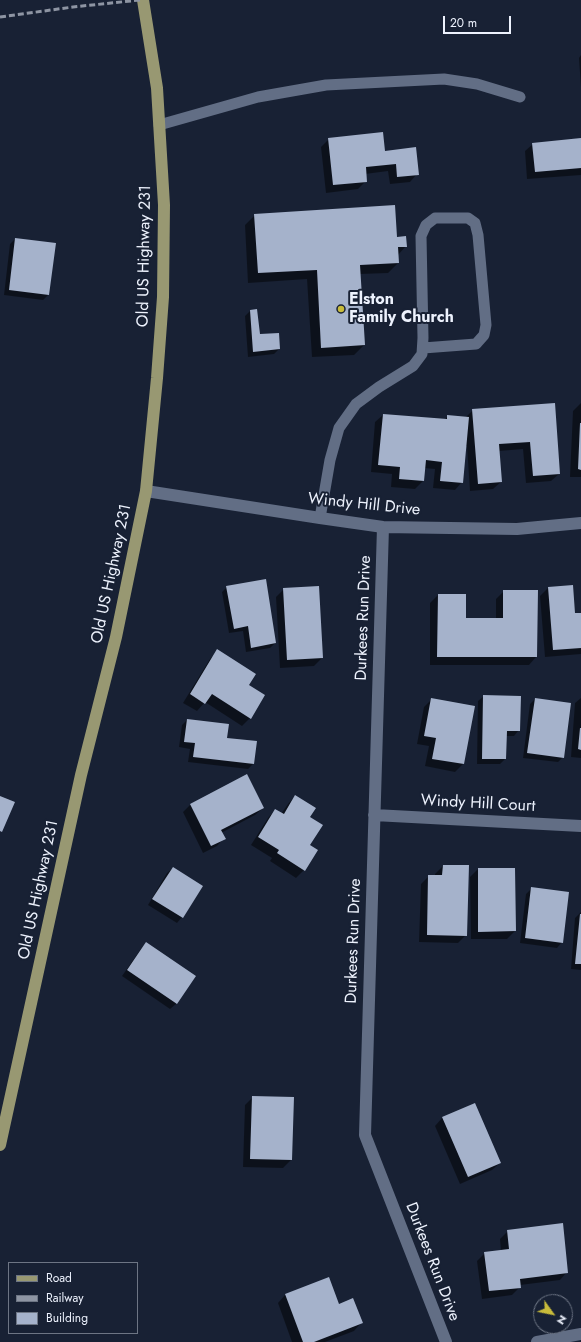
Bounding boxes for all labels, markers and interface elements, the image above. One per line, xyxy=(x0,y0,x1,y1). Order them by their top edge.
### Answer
scale bar xyxy=(445,8,513,34)
text: 20 m xyxy=(450,14,477,32)
street label: Old US Highway 231 xyxy=(134,185,156,327)
place label: Elston Family Church xyxy=(349,290,454,328)
marker: Elston Family Church xyxy=(336,304,346,314)
street label: Windy Hill Drive xyxy=(307,490,421,520)
street label: Old US Highway 231 xyxy=(88,502,136,646)
street label: Durkees Run Drive xyxy=(352,555,376,681)
street label: Windy Hill Court xyxy=(420,791,536,817)
street label: Old US Highway 231 xyxy=(15,818,63,962)
street label: Durkees Run Drive xyxy=(342,878,366,1004)
street label: Durkees Run Drive xyxy=(401,1200,463,1324)
legend xyxy=(8,1262,138,1334)
text: Road xyxy=(46,1269,72,1287)
text: Railway xyxy=(46,1289,84,1307)
north arrow xyxy=(533,1294,573,1334)
text: Building xyxy=(46,1309,88,1327)
text: N xyxy=(553,1312,571,1328)

